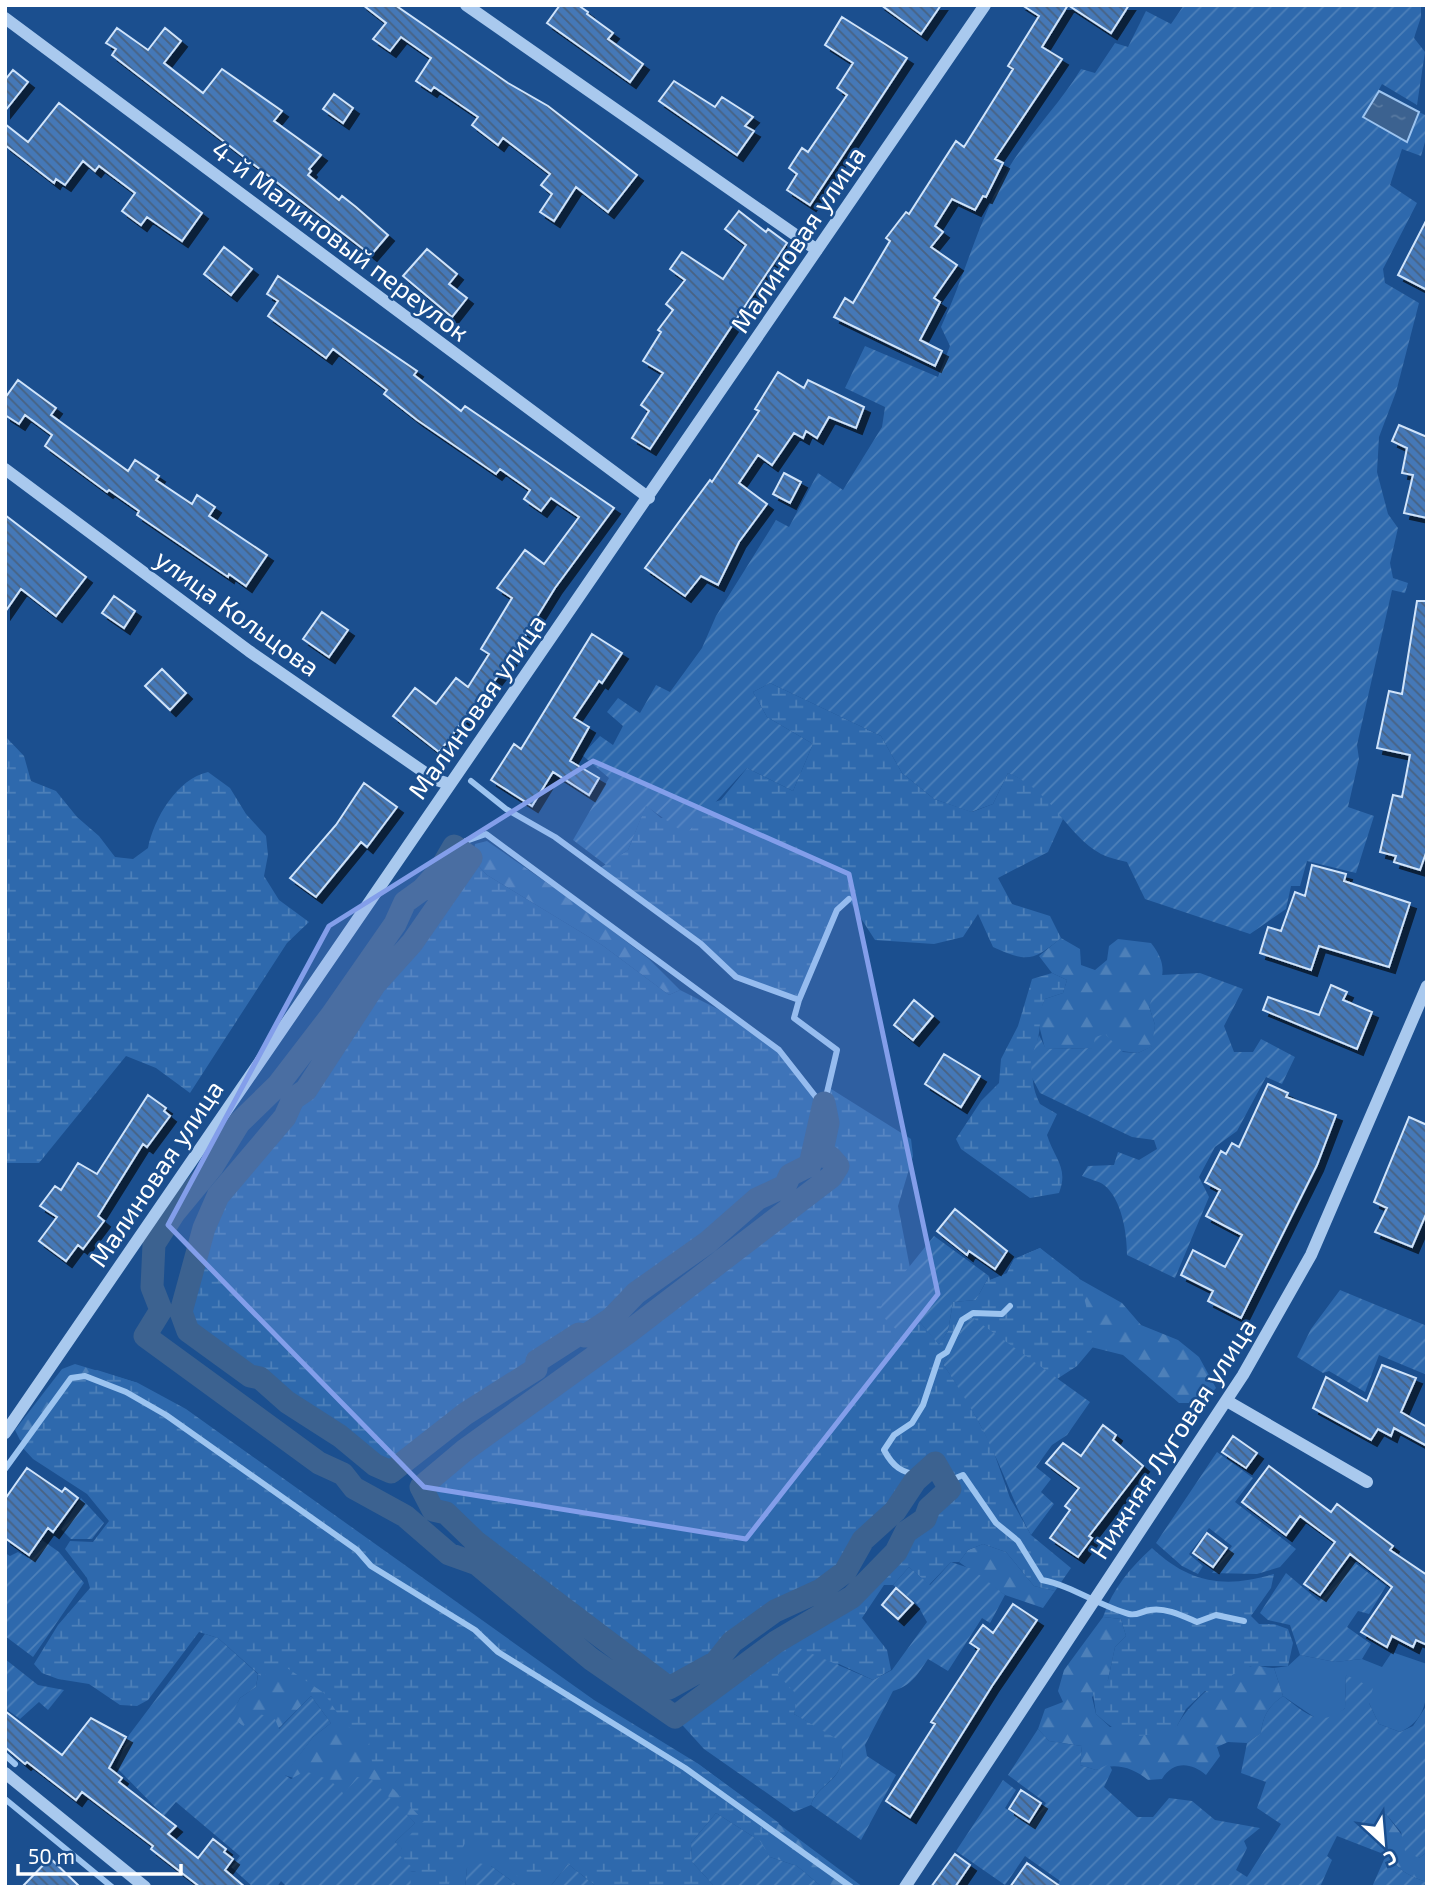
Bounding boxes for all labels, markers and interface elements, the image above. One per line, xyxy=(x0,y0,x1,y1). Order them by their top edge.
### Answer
street label: 4-й Малиновый переулок xyxy=(206,133,476,348)
street label: Малиновая улица xyxy=(723,140,872,339)
street label: улица Кольцова xyxy=(149,542,326,683)
street label: Малиновая улица xyxy=(401,608,552,805)
street label: Малиновая улица xyxy=(81,1074,230,1273)
street label: Нижняя Луговая улица xyxy=(1082,1312,1262,1565)
north arrow xyxy=(1348,1808,1418,1878)
scale bar xyxy=(18,1832,180,1876)
text: 50 m xyxy=(28,1843,75,1868)
text: С xyxy=(1381,1846,1401,1872)

